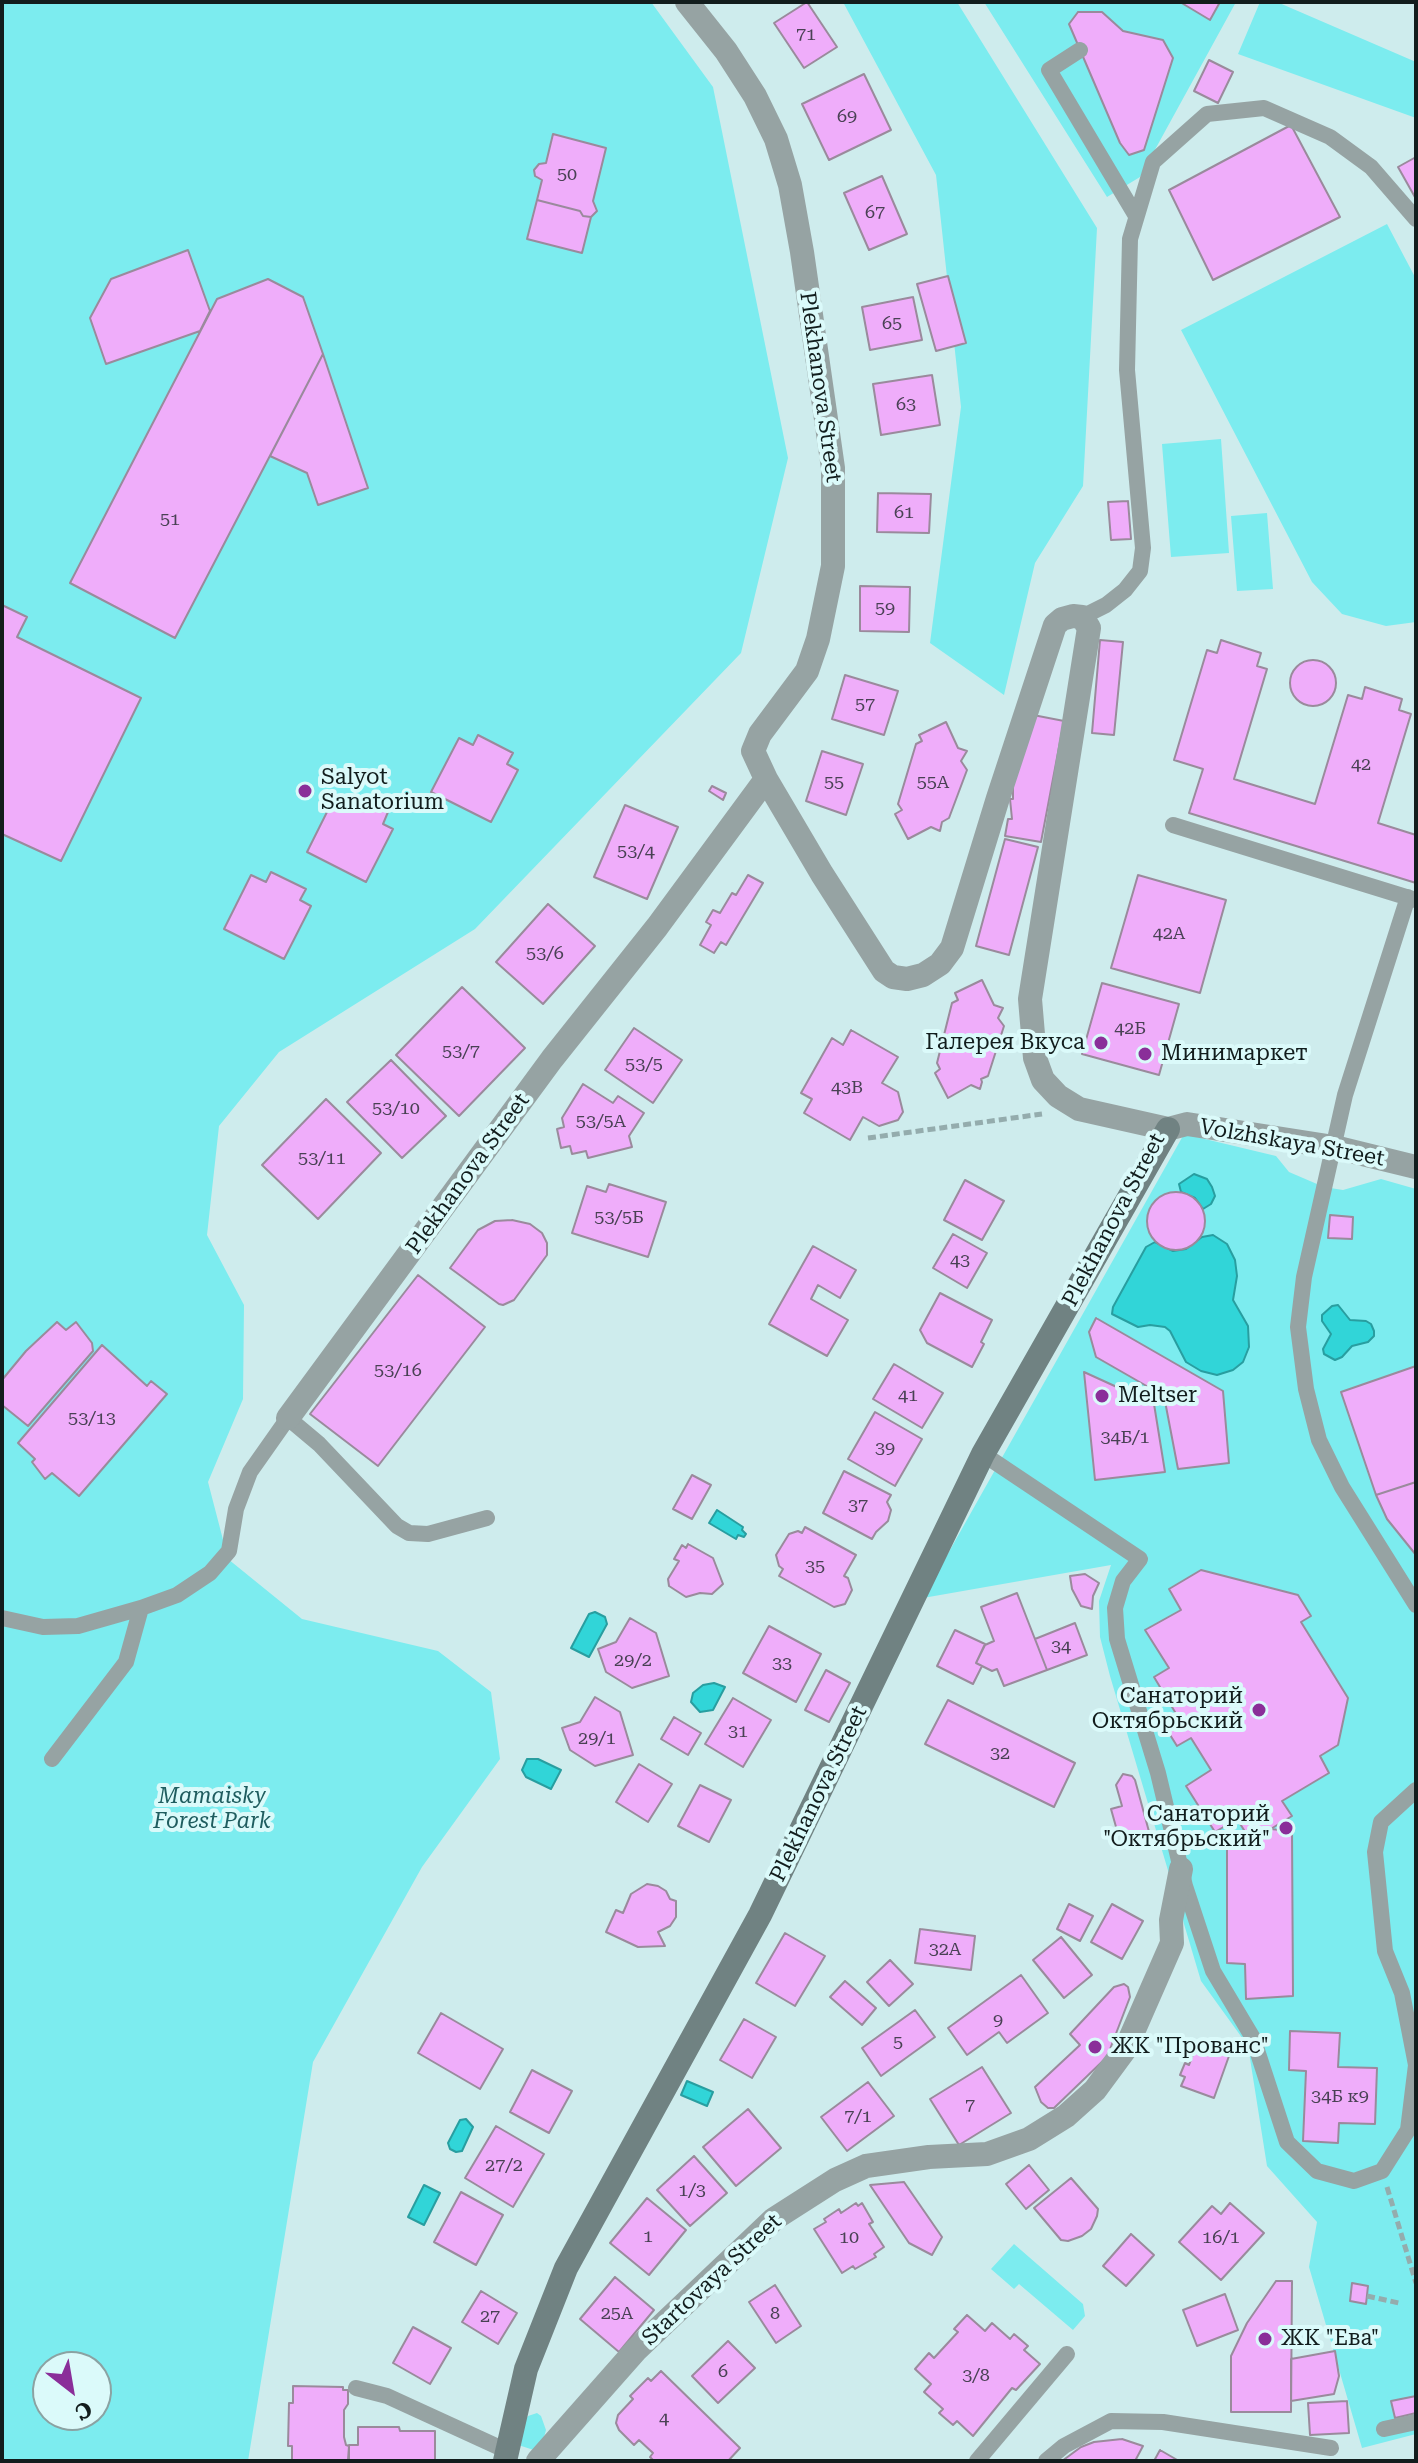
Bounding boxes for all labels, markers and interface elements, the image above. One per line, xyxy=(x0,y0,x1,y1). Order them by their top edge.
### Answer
house number: 71 xyxy=(796,24,816,46)
house number: 69 xyxy=(837,106,857,128)
house number: 50 xyxy=(557,164,577,186)
house number: 67 xyxy=(865,202,885,224)
street label: Plekhanova Street xyxy=(794,290,846,484)
house number: 65 xyxy=(882,313,902,335)
house number: 63 xyxy=(896,394,916,416)
house number: 61 xyxy=(894,502,914,524)
house number: 51 xyxy=(160,509,180,531)
house number: 59 xyxy=(875,598,895,620)
house number: 57 xyxy=(855,694,875,716)
house number: 42 xyxy=(1351,754,1371,776)
place label: Salyot Sanatorium xyxy=(321,765,444,816)
house number: 55 xyxy=(824,772,844,794)
house number: 55А xyxy=(917,772,949,794)
marker: Salyot Sanatorium xyxy=(296,782,314,800)
house number: 53/4 xyxy=(617,841,655,863)
house number: 42А xyxy=(1153,923,1185,945)
house number: 53/6 xyxy=(526,943,564,965)
house number: 42Б xyxy=(1114,1018,1146,1040)
place label: Галерея Вкуса xyxy=(925,1030,1085,1056)
marker: Галерея Вкуса xyxy=(1092,1034,1110,1052)
house number: 53/7 xyxy=(442,1041,480,1063)
place label: Минимаркет xyxy=(1161,1041,1308,1067)
marker: Минимаркет xyxy=(1136,1045,1154,1063)
house number: 53/5 xyxy=(625,1054,663,1076)
house number: 43В xyxy=(831,1077,863,1099)
street label: Plekhanova Street xyxy=(401,1088,535,1260)
house number: 53/10 xyxy=(372,1098,420,1120)
house number: 53/5А xyxy=(576,1111,626,1133)
street label: Volzhskaya Street xyxy=(1198,1114,1386,1172)
street label: Plekhanova Street xyxy=(1057,1129,1171,1311)
house number: 53/11 xyxy=(298,1148,346,1170)
house number: 53/5Б xyxy=(594,1207,644,1229)
house number: 43 xyxy=(950,1250,970,1272)
house number: 53/16 xyxy=(374,1360,422,1382)
place label: Meltser xyxy=(1118,1383,1197,1409)
house number: 41 xyxy=(898,1385,918,1407)
marker: Meltser xyxy=(1093,1387,1111,1405)
house number: 53/13 xyxy=(68,1408,116,1430)
house number: 34Б/1 xyxy=(1100,1427,1150,1449)
house number: 39 xyxy=(875,1438,895,1460)
house number: 37 xyxy=(848,1495,868,1517)
house number: 35 xyxy=(805,1556,825,1578)
house number: 34 xyxy=(1051,1636,1071,1658)
house number: 29/2 xyxy=(614,1650,652,1672)
house number: 33 xyxy=(772,1653,792,1675)
place label: Санаторий Октябрьский xyxy=(1092,1684,1243,1736)
marker: Санаторий Октябрьский xyxy=(1250,1701,1268,1719)
street label: Plekhanova Street xyxy=(765,1702,873,1886)
house number: 31 xyxy=(728,1721,748,1743)
house number: 29/1 xyxy=(578,1728,616,1750)
house number: 32 xyxy=(990,1743,1010,1765)
park label: Mamaisky Forest Park xyxy=(153,1784,271,1836)
place label: Санаторий "Октябрьский" xyxy=(1103,1802,1270,1854)
marker: Санаторий "Октябрьский" xyxy=(1277,1819,1295,1837)
house number: 32А xyxy=(929,1939,961,1961)
house number: 9 xyxy=(993,2010,1003,2032)
house number: 5 xyxy=(893,2032,903,2054)
place label: ЖК "Прованс" xyxy=(1111,2034,1269,2060)
marker: ЖК "Прованс" xyxy=(1086,2038,1104,2056)
house number: 34Б к9 xyxy=(1311,2086,1369,2108)
house number: 7 xyxy=(965,2095,975,2117)
house number: 7/1 xyxy=(844,2106,872,2128)
house number: 27/2 xyxy=(485,2155,523,2177)
house number: 1/3 xyxy=(678,2180,706,2202)
street label: Startovaya Street xyxy=(637,2209,787,2351)
house number: 1 xyxy=(643,2226,653,2248)
house number: 10 xyxy=(839,2227,859,2249)
house number: 16/1 xyxy=(1202,2227,1240,2249)
house number: 25А xyxy=(601,2303,633,2325)
house number: 8 xyxy=(770,2303,780,2325)
house number: 27 xyxy=(480,2306,500,2328)
place label: ЖК "Ева" xyxy=(1281,2326,1379,2352)
marker: ЖК "Ева" xyxy=(1256,2330,1274,2348)
north arrow xyxy=(32,2351,112,2431)
house number: 6 xyxy=(718,2361,728,2383)
house number: 3/8 xyxy=(962,2365,990,2387)
text: С xyxy=(71,2396,97,2425)
house number: 4 xyxy=(659,2408,669,2430)

